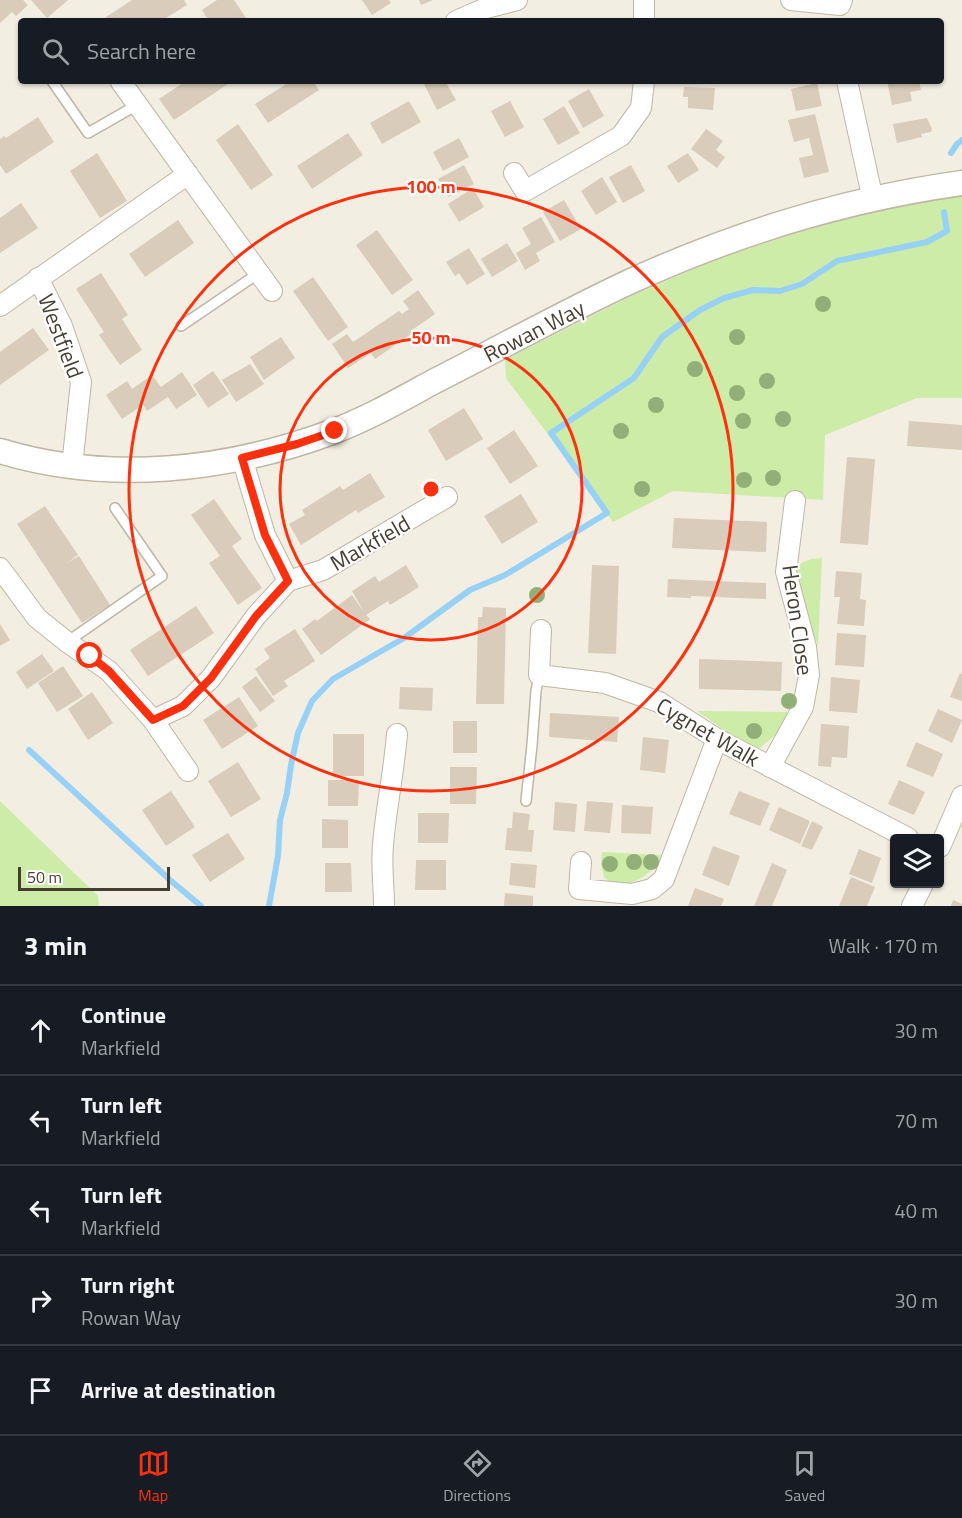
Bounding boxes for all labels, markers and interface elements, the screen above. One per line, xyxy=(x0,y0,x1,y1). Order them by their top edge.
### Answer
search box xyxy=(18,18,944,84)
text: Search here xyxy=(87,34,196,68)
icon: search xyxy=(39,35,72,68)
text: 100 m xyxy=(406,173,456,200)
street label: Westfield xyxy=(29,289,93,383)
street label: Rowan Way xyxy=(477,291,591,371)
text: 50 m xyxy=(411,324,451,351)
route end xyxy=(321,417,347,443)
centre of rings xyxy=(421,479,441,499)
street label: Markfield xyxy=(324,506,416,580)
street label: Heron Close xyxy=(773,562,823,678)
route start xyxy=(76,642,102,668)
street label: Cygnet Walk xyxy=(650,689,767,776)
map controls xyxy=(890,834,944,888)
button: layers xyxy=(890,834,944,888)
scale bar xyxy=(18,864,170,892)
text: 50 m xyxy=(27,865,62,889)
text: 3 min xyxy=(24,926,87,965)
text: Walk · 170 m xyxy=(829,930,938,961)
text: Continue xyxy=(81,998,166,1032)
icon: ahead xyxy=(24,1014,57,1047)
text: 30 m xyxy=(894,1015,938,1046)
text: Markfield xyxy=(81,1032,161,1063)
text: Turn left xyxy=(81,1088,162,1122)
icon: left xyxy=(24,1104,57,1137)
text: 70 m xyxy=(894,1105,938,1136)
text: Markfield xyxy=(81,1122,161,1153)
text: Turn left xyxy=(81,1178,162,1212)
icon: left xyxy=(24,1194,57,1227)
text: 40 m xyxy=(894,1195,938,1226)
text: Markfield xyxy=(81,1212,161,1243)
text: Turn right xyxy=(81,1268,175,1302)
icon: right xyxy=(24,1284,57,1317)
text: 30 m xyxy=(894,1285,938,1316)
text: Rowan Way xyxy=(81,1302,181,1333)
text: Arrive at destination xyxy=(81,1373,276,1407)
icon: arrive xyxy=(24,1374,57,1407)
tab: Map xyxy=(137,1447,170,1507)
tab: Directions xyxy=(443,1447,511,1507)
tab: Saved xyxy=(785,1447,825,1507)

